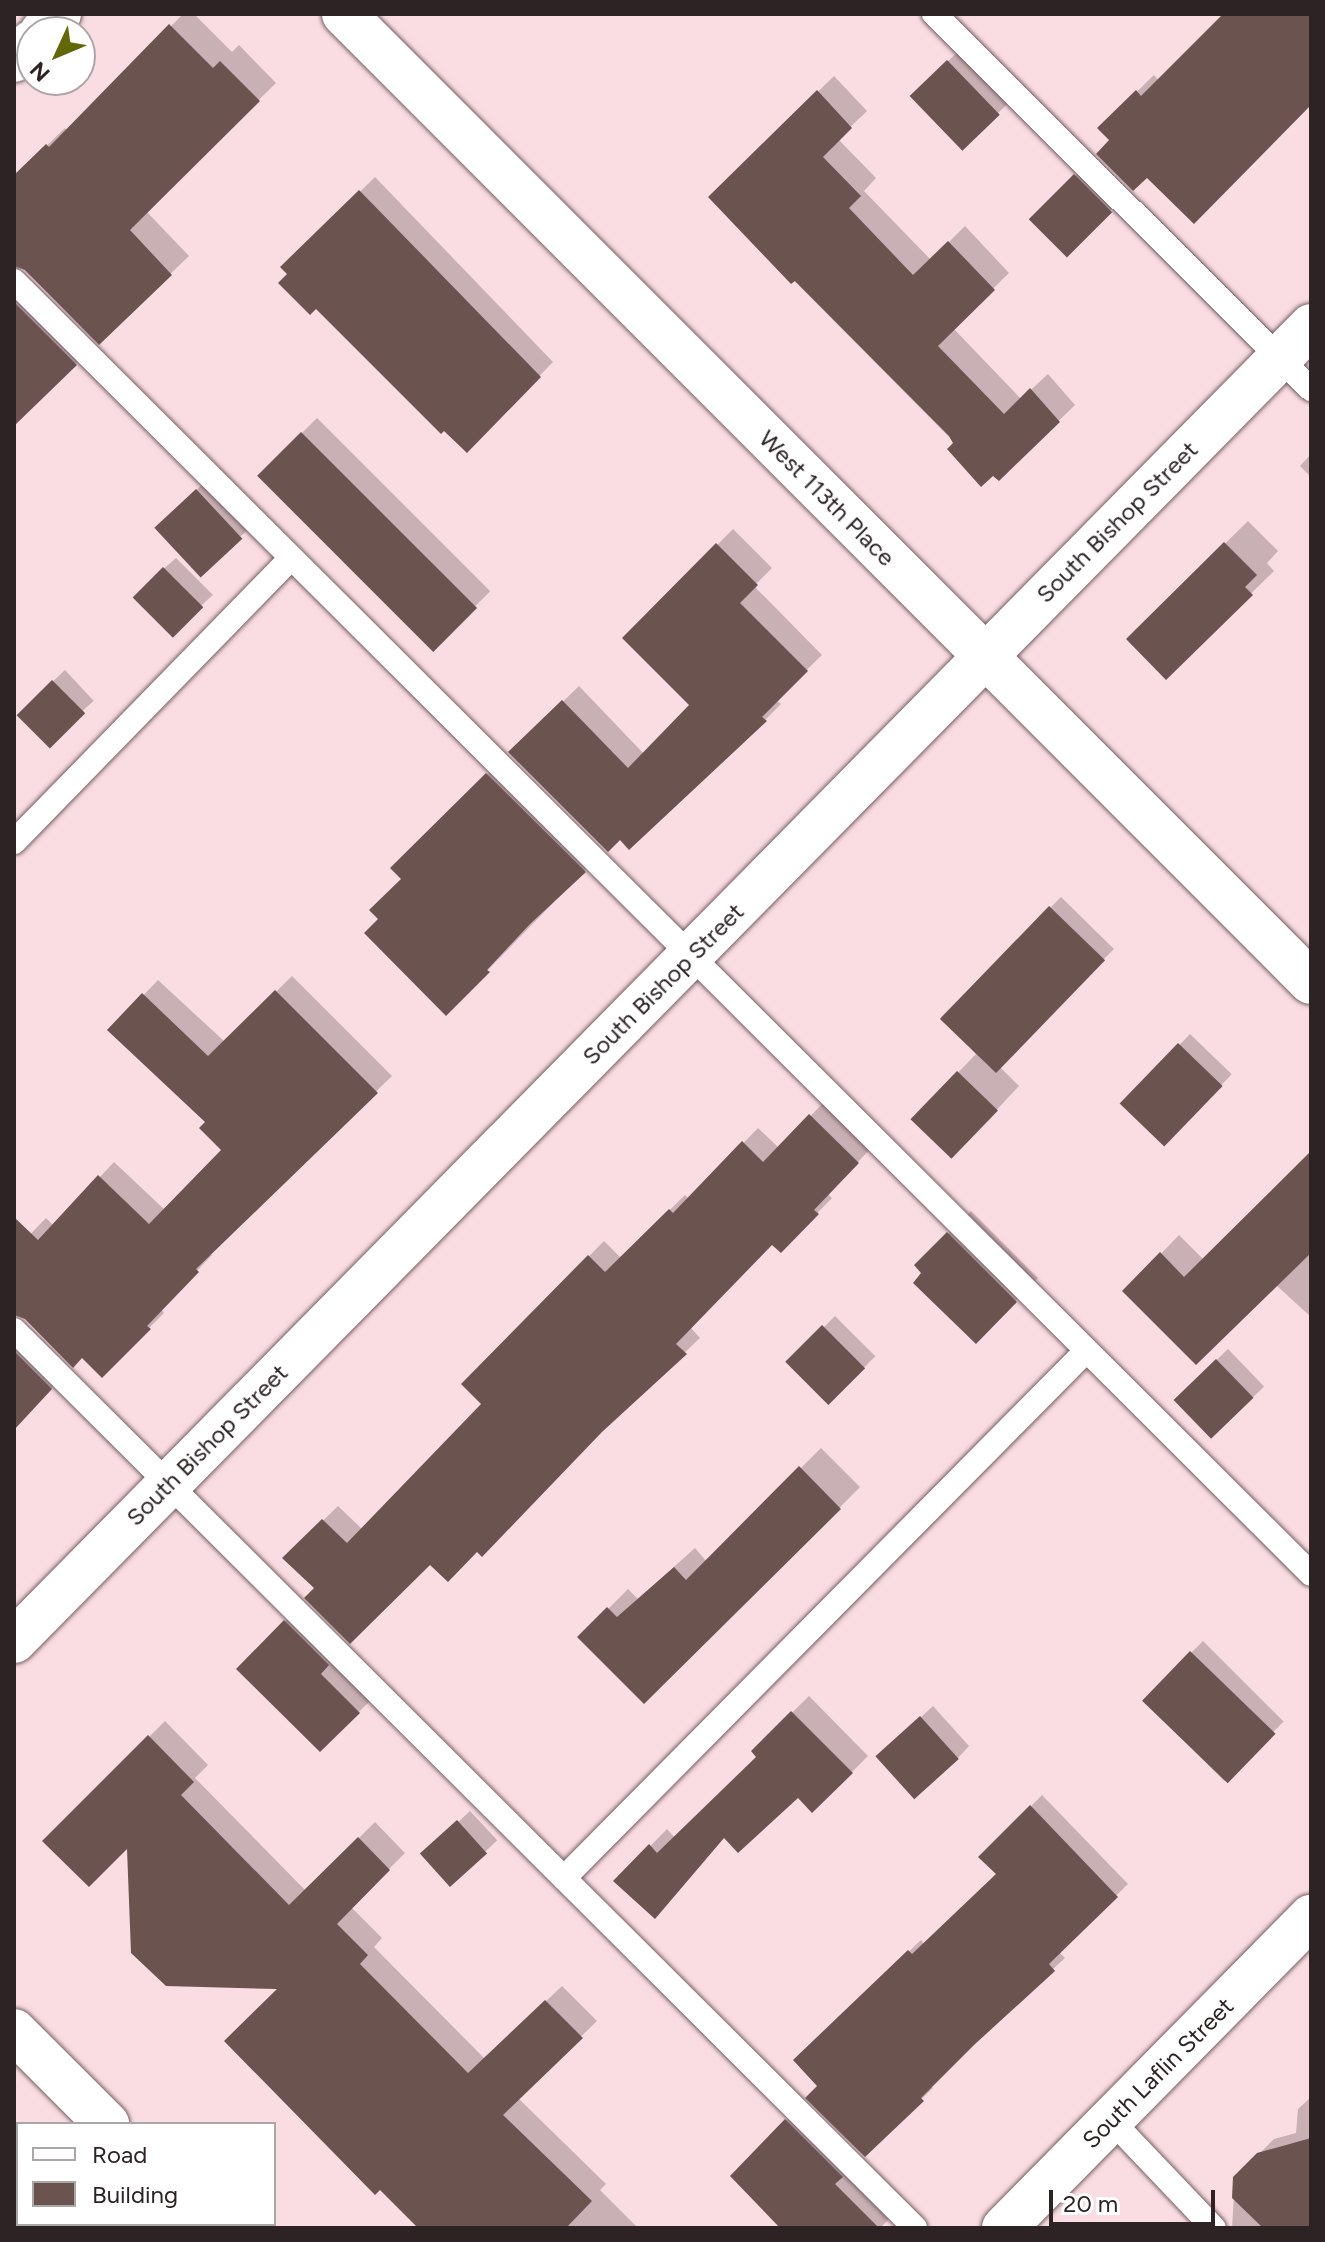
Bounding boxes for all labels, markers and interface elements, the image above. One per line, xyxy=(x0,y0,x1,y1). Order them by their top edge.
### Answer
north arrow xyxy=(16,16,96,96)
text: N xyxy=(24,56,55,87)
street label: West 113th Place xyxy=(753,424,901,572)
street label: South Bishop Street xyxy=(1030,435,1204,609)
street label: South Bishop Street xyxy=(576,897,750,1071)
street label: South Bishop Street xyxy=(120,1358,294,1532)
street label: South Laflin Street xyxy=(1077,1992,1239,2154)
legend xyxy=(16,2122,276,2226)
text: Road xyxy=(92,2140,147,2169)
scale bar xyxy=(1053,2174,1219,2224)
text: Building xyxy=(92,2180,178,2209)
text: 20 m xyxy=(1063,2189,1118,2218)

